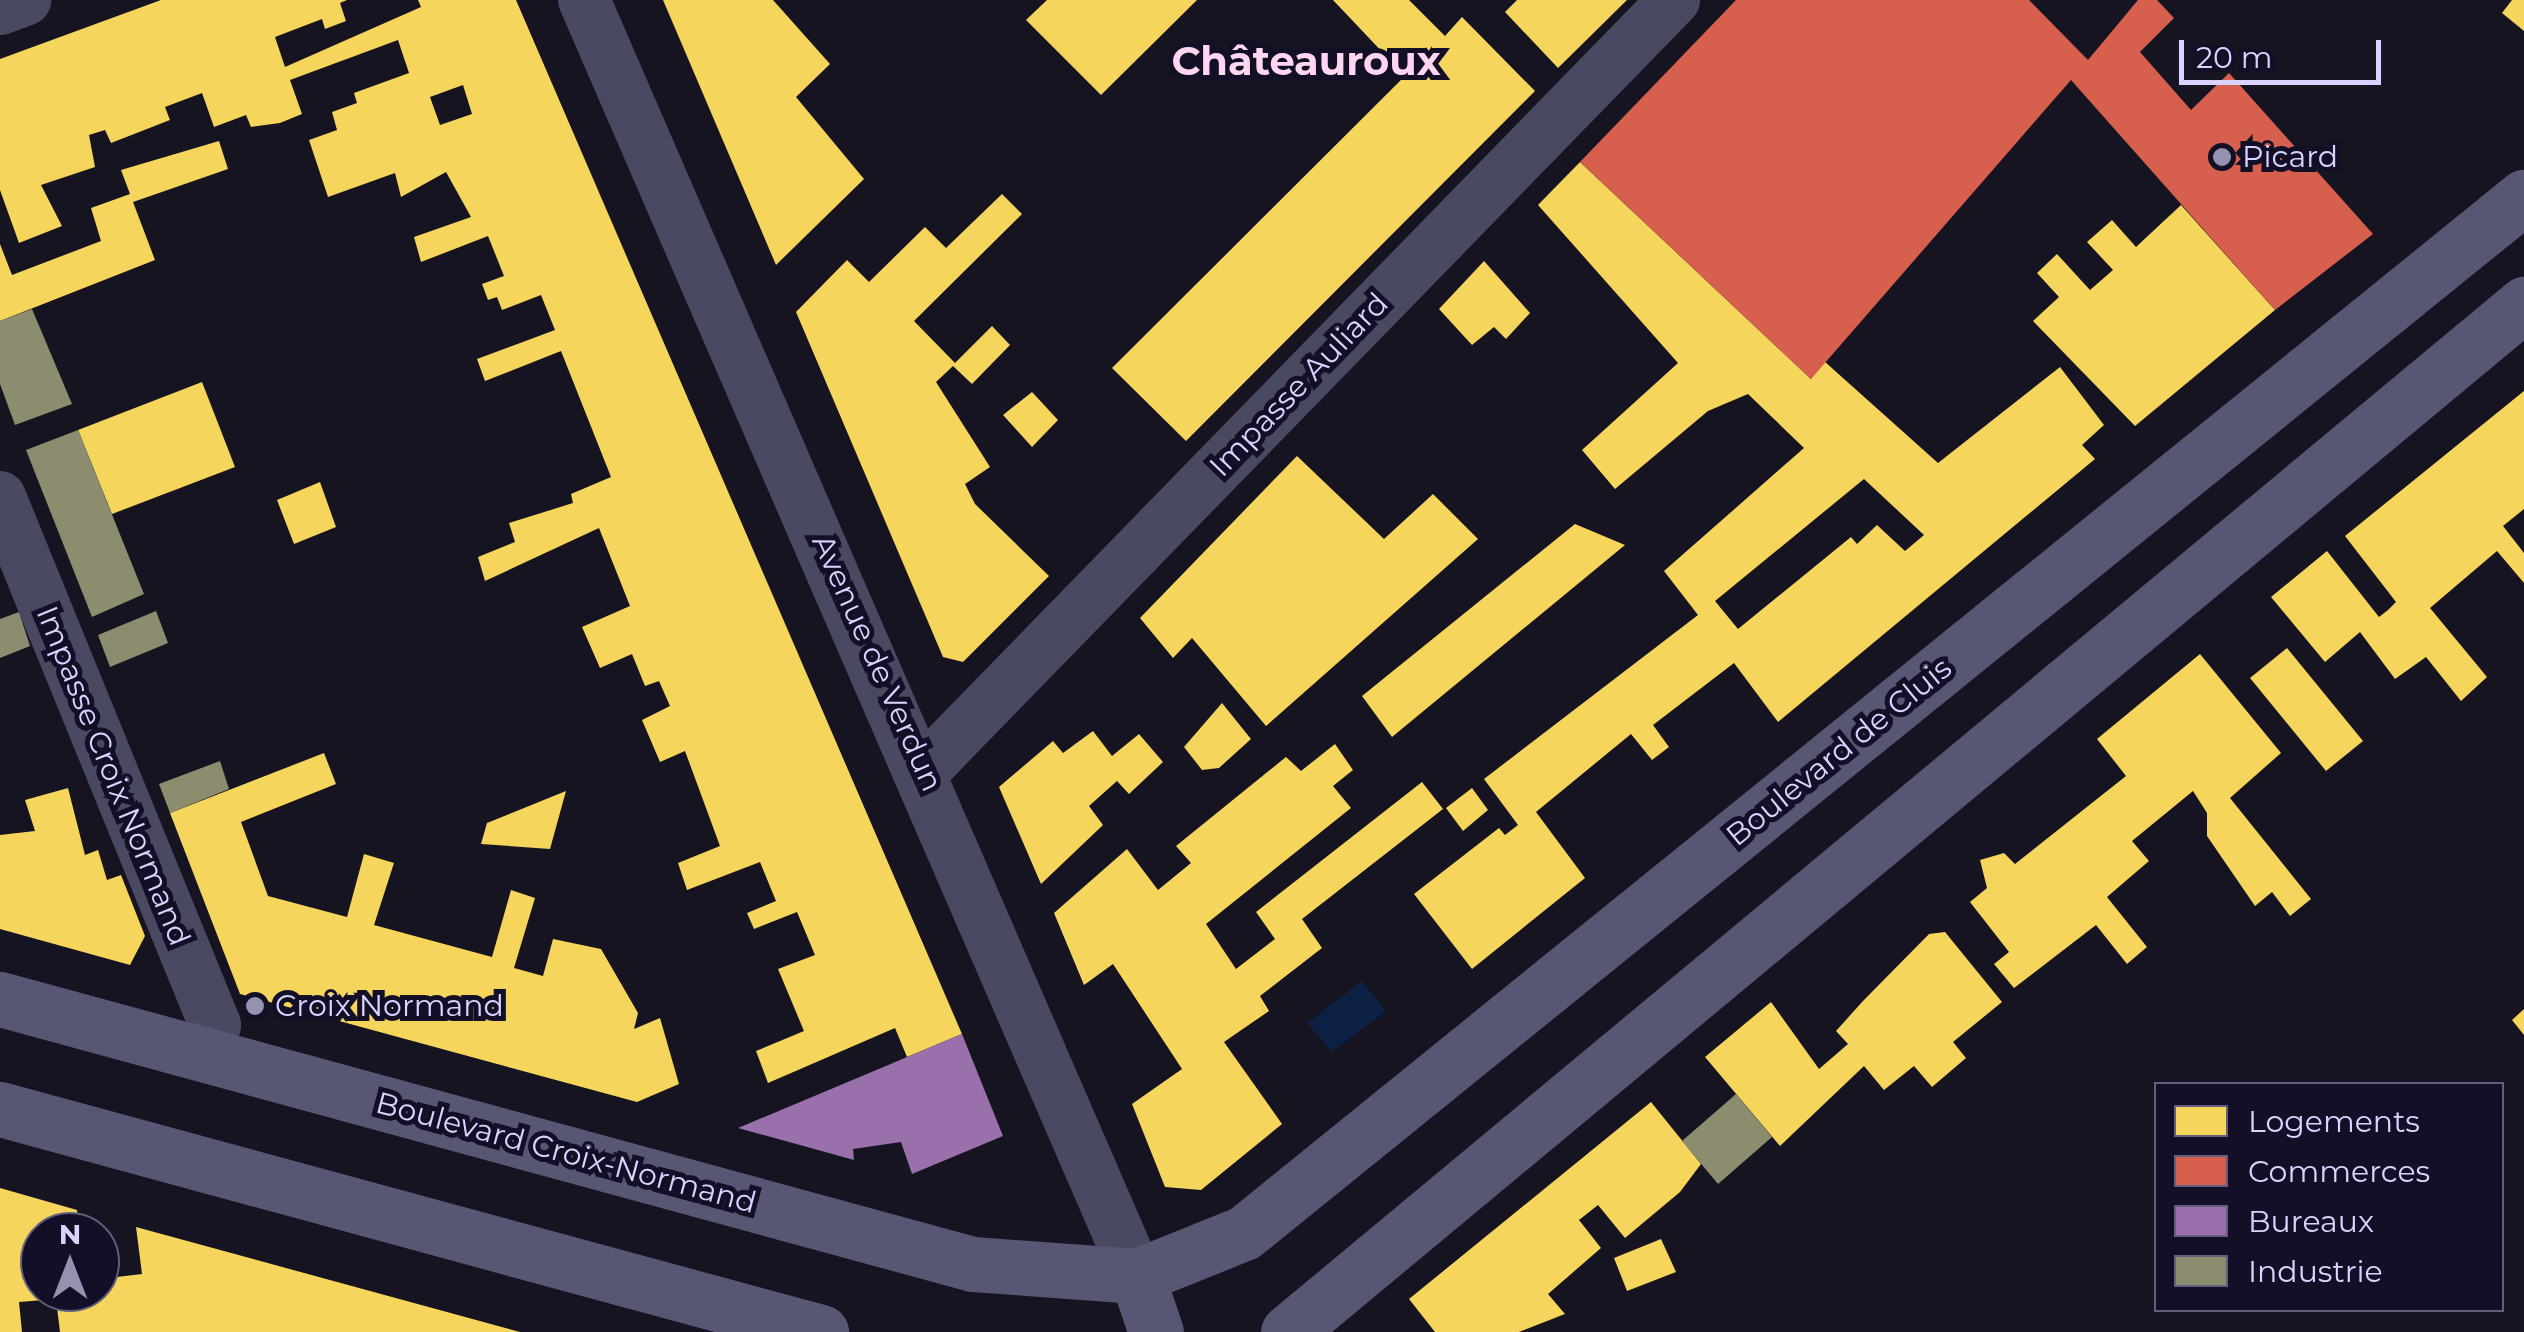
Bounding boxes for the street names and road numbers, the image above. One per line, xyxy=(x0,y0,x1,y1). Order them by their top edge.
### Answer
street label: Impasse Auliard xyxy=(1202,286,1396,484)
street label: Avenue de Verdun xyxy=(804,529,950,797)
street label: Impasse Croix Normand xyxy=(28,601,198,951)
street label: Boulevard de Cluis xyxy=(1719,650,1959,854)
street label: Boulevard Croix-Normand xyxy=(372,1085,760,1221)

